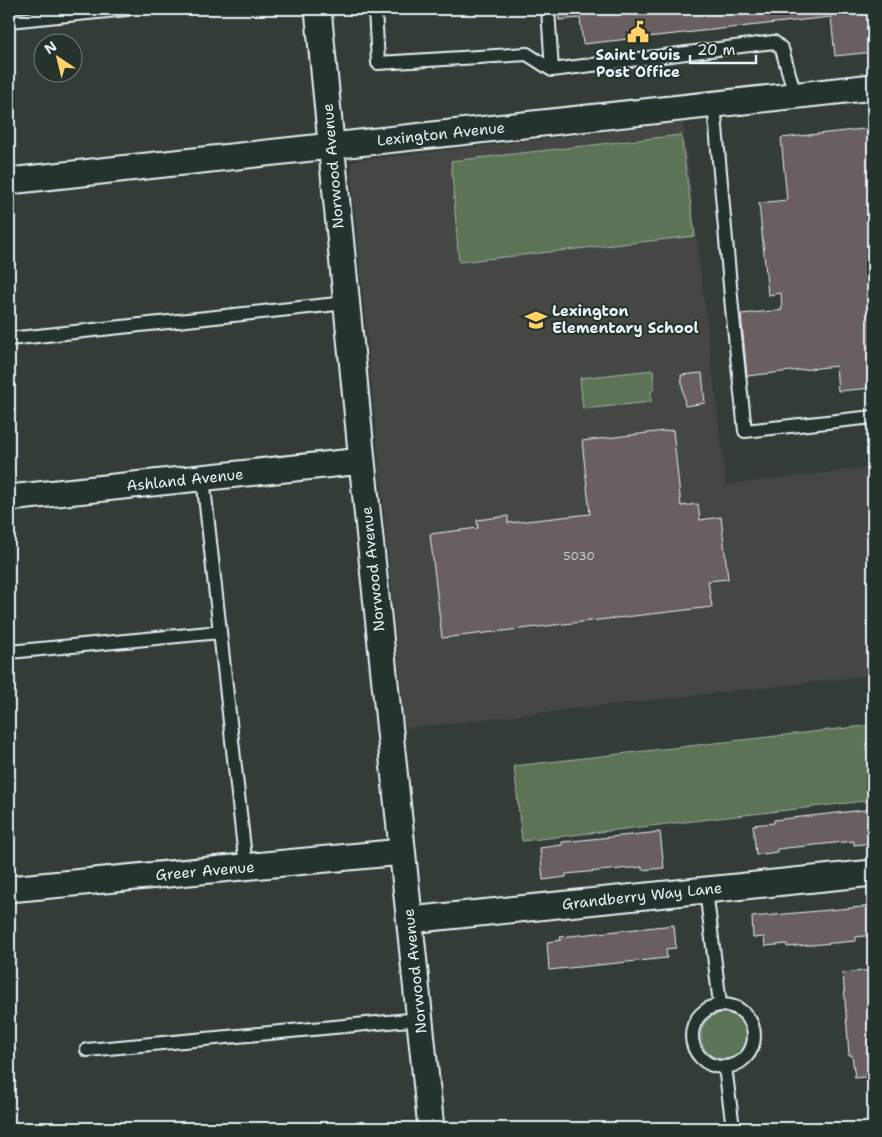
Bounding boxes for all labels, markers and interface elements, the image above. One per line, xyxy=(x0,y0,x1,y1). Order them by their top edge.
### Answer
public building icon: Saint Louis Post Office xyxy=(625,19,651,45)
north arrow xyxy=(32,32,82,82)
scale bar xyxy=(690,32,756,64)
text: N xyxy=(41,37,60,58)
text: 20 m xyxy=(697,40,736,60)
place label: Saint Louis Post Office xyxy=(596,45,681,82)
street label: Norwood Avenue xyxy=(318,103,348,229)
street label: Lexington Avenue xyxy=(376,117,506,151)
place label: Lexington Elementary School xyxy=(552,301,699,338)
school or university icon: Lexington Elementary School xyxy=(523,307,549,333)
street label: Ashland Avenue xyxy=(125,464,245,496)
street label: Norwood Avenue xyxy=(356,505,390,633)
house number: 5030 xyxy=(563,548,595,564)
street label: Greer Avenue xyxy=(155,857,255,885)
street label: Grandberry Way Lane xyxy=(561,878,723,914)
street label: Norwood Avenue xyxy=(398,907,432,1035)

